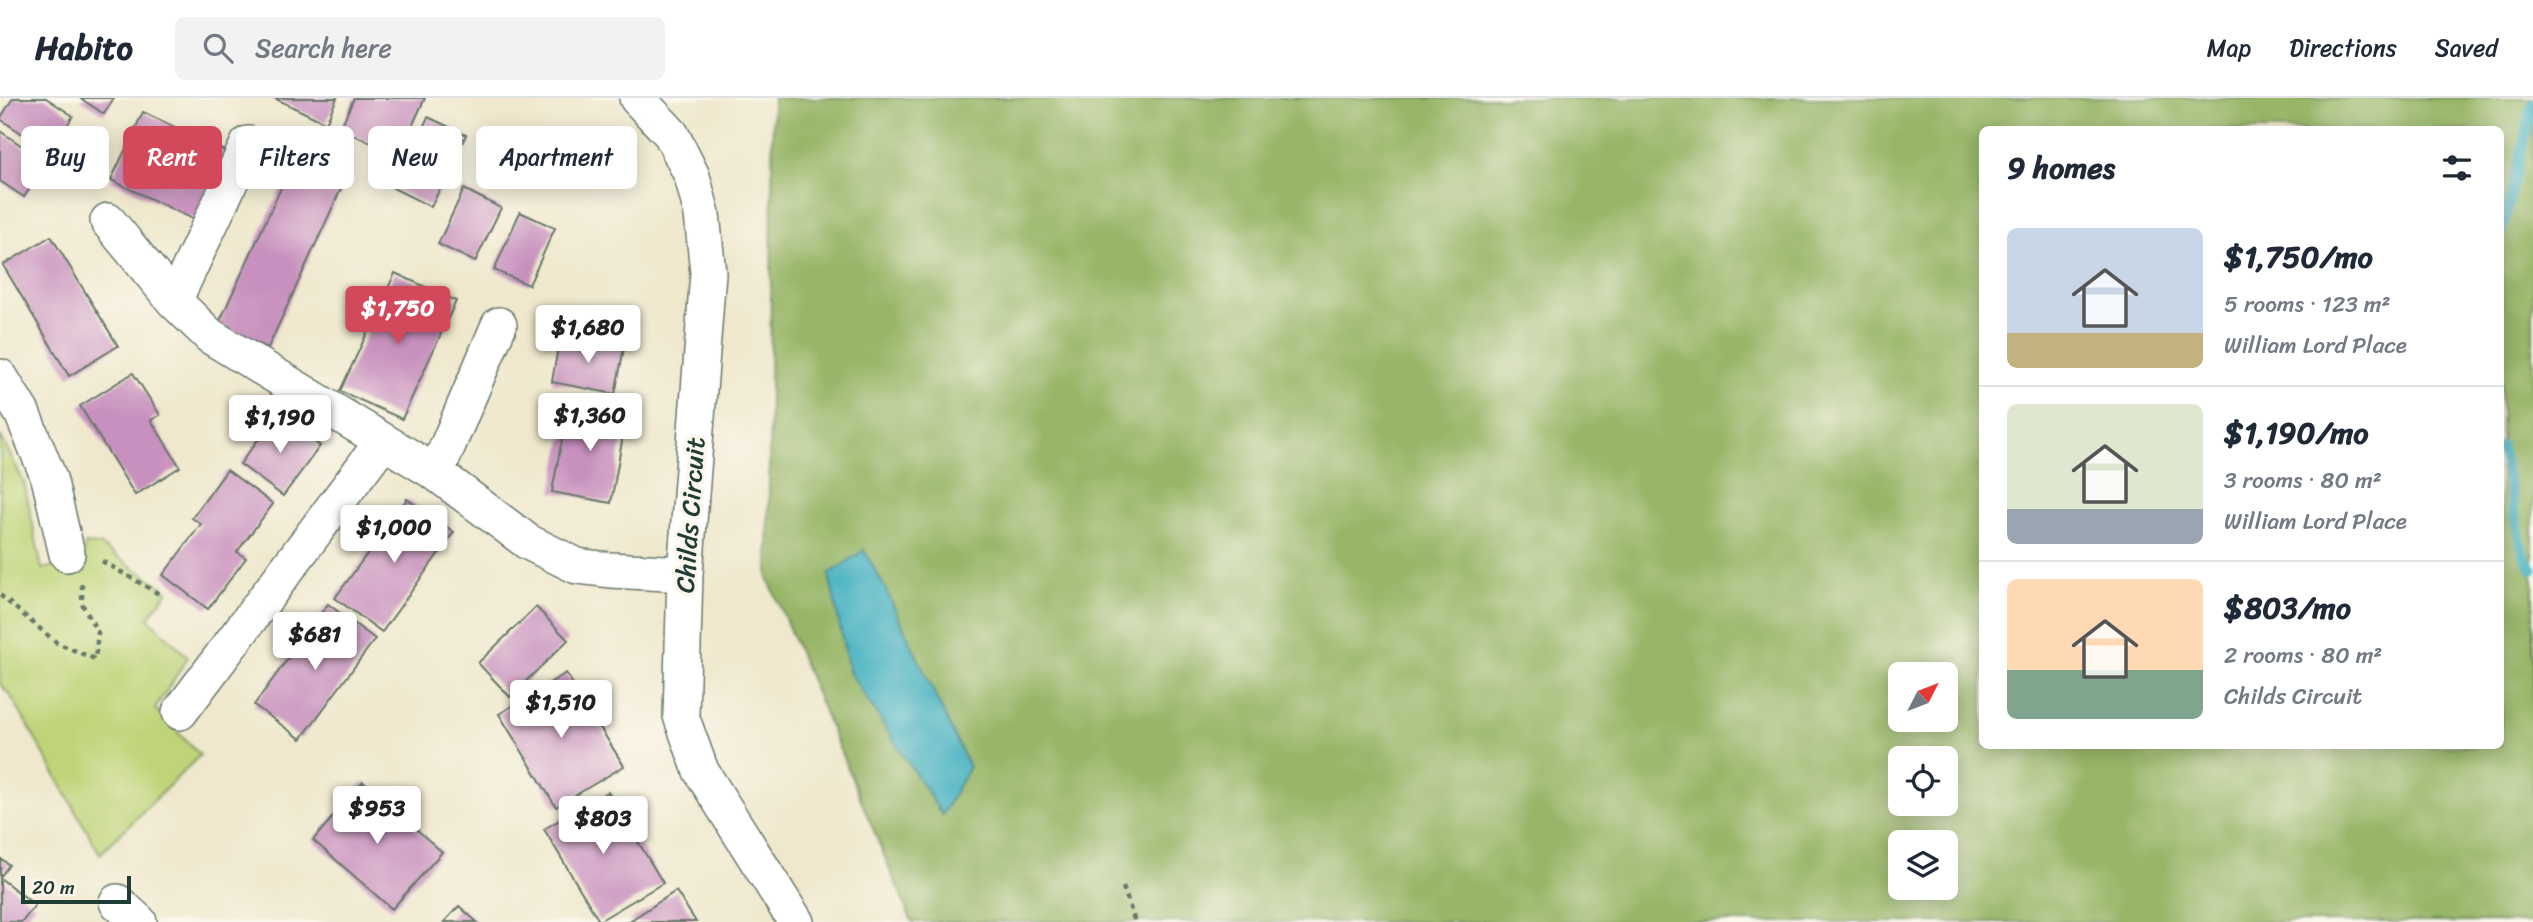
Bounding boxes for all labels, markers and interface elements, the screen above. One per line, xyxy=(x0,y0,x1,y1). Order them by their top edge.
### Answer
search box xyxy=(175,17,665,80)
text: Habito xyxy=(35,19,133,77)
text: Search here xyxy=(255,25,392,71)
text: Map xyxy=(2207,27,2251,69)
text: Directions xyxy=(2289,27,2397,69)
text: Saved xyxy=(2435,27,2498,69)
icon: search xyxy=(199,29,237,67)
chip: Buy xyxy=(21,126,109,189)
chip: Rent xyxy=(123,126,222,189)
chip: Filters xyxy=(236,126,354,189)
chip: New xyxy=(368,126,462,189)
chip: Apartment xyxy=(476,126,637,189)
text: 9 homes xyxy=(2007,141,2115,195)
icon: filters xyxy=(2438,149,2476,187)
text: $1,750/mo xyxy=(2224,230,2373,284)
icon: home xyxy=(2063,256,2147,340)
text: 5 rooms · 123 m² xyxy=(2224,284,2391,325)
pin: $1,750 xyxy=(341,286,455,346)
text: $1,750 xyxy=(361,288,435,329)
pin: $1,680 xyxy=(531,306,645,365)
text: $1,680 xyxy=(551,307,625,348)
text: William Lord Place xyxy=(2224,325,2407,366)
pin: $1,360 xyxy=(533,394,647,453)
text: $1,360 xyxy=(554,395,626,436)
pin: $1,190 xyxy=(223,396,337,455)
text: $1,190 xyxy=(245,397,315,438)
text: $1,190/mo xyxy=(2224,406,2369,460)
icon: home xyxy=(2063,432,2147,516)
street label: Childs Circuit xyxy=(662,435,718,595)
text: 3 rooms · 80 m² xyxy=(2224,460,2382,501)
text: William Lord Place xyxy=(2224,501,2407,542)
pin: $1,000 xyxy=(337,505,451,565)
text: $1,000 xyxy=(356,507,432,548)
text: $803/mo xyxy=(2224,581,2351,635)
icon: home xyxy=(2063,607,2147,691)
pin: $681 xyxy=(274,612,356,672)
text: $681 xyxy=(289,614,341,655)
text: 2 rooms · 80 m² xyxy=(2224,635,2382,676)
north arrow xyxy=(1888,662,1958,732)
map controls xyxy=(1888,662,1958,900)
text: Childs Circuit xyxy=(2224,676,2362,717)
pin: $1,510 xyxy=(504,680,618,740)
text: $1,510 xyxy=(526,682,596,723)
button: locate xyxy=(1888,746,1958,816)
pin: $953 xyxy=(336,786,418,846)
text: $953 xyxy=(349,788,405,829)
pin: $803 xyxy=(562,796,644,856)
text: $803 xyxy=(575,798,631,839)
button: layers xyxy=(1888,830,1958,900)
text: 20 m xyxy=(32,871,75,904)
scale bar xyxy=(21,873,131,905)

